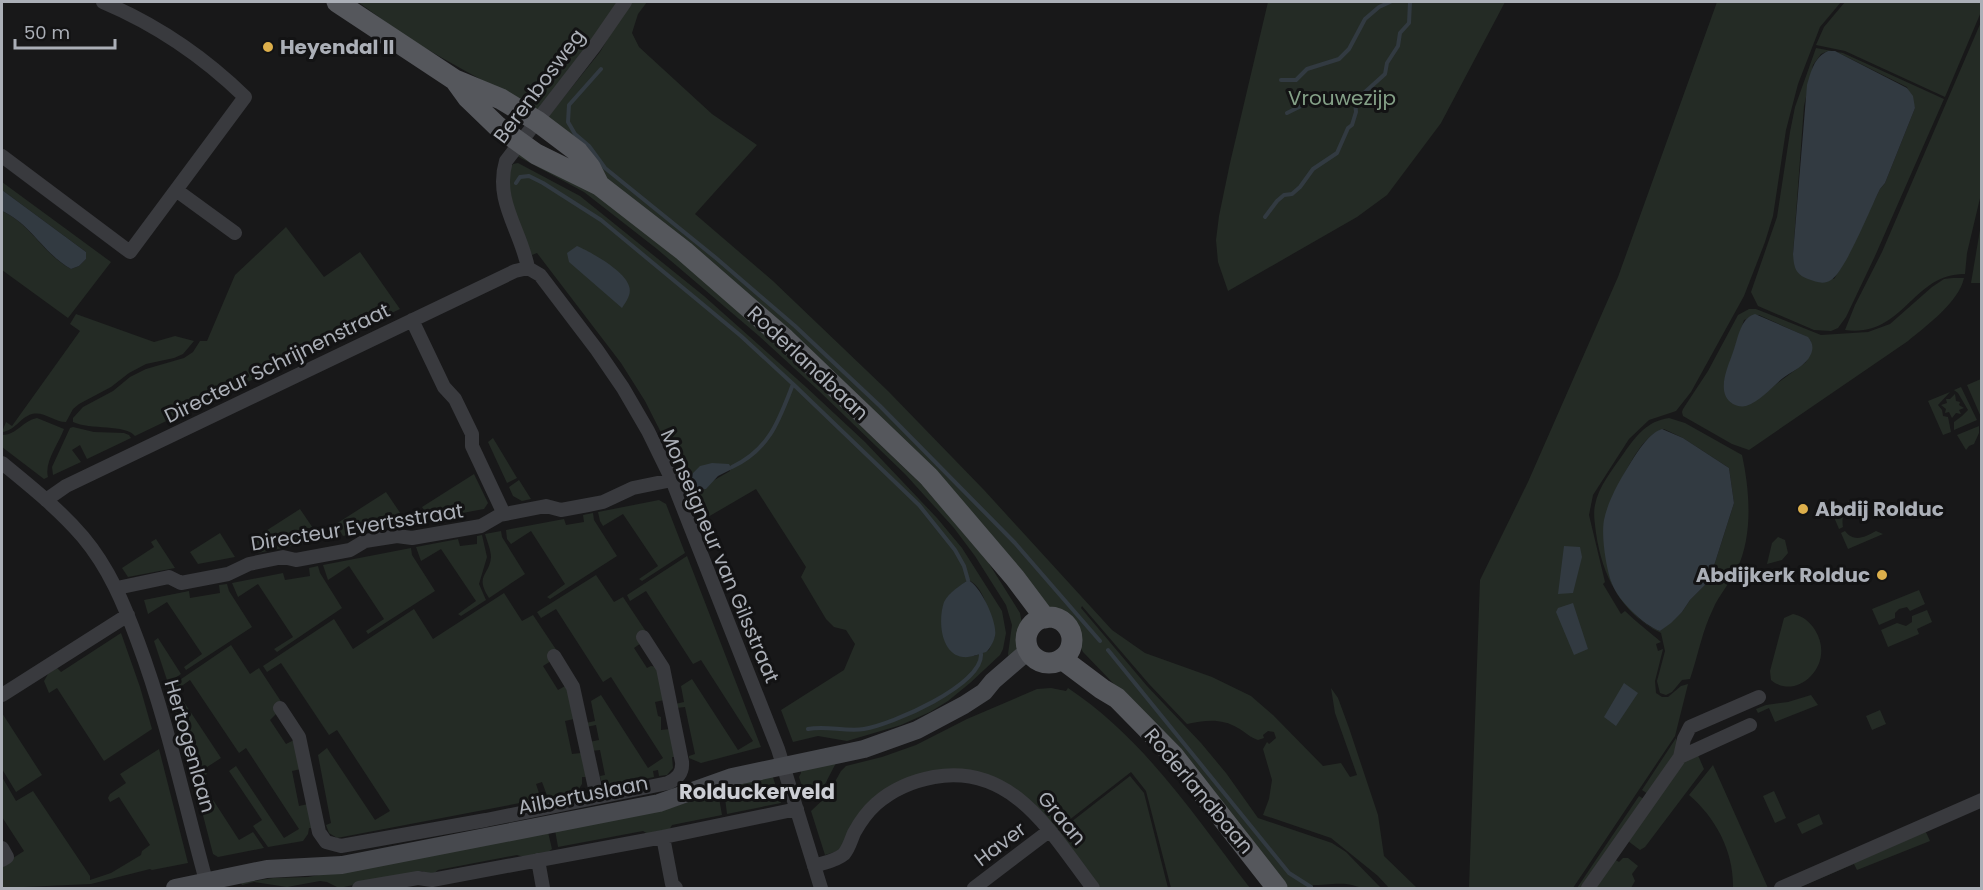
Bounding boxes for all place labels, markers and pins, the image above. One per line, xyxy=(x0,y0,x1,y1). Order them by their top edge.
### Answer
place label: Heyendal II xyxy=(280,33,394,61)
marker: Heyendal II xyxy=(261,40,275,54)
place label: Abdij Rolduc xyxy=(1815,495,1944,523)
marker: Abdij Rolduc xyxy=(1796,502,1810,516)
place label: Abdijkerk Rolduc xyxy=(1696,561,1870,589)
marker: Abdijkerk Rolduc xyxy=(1875,568,1889,582)

